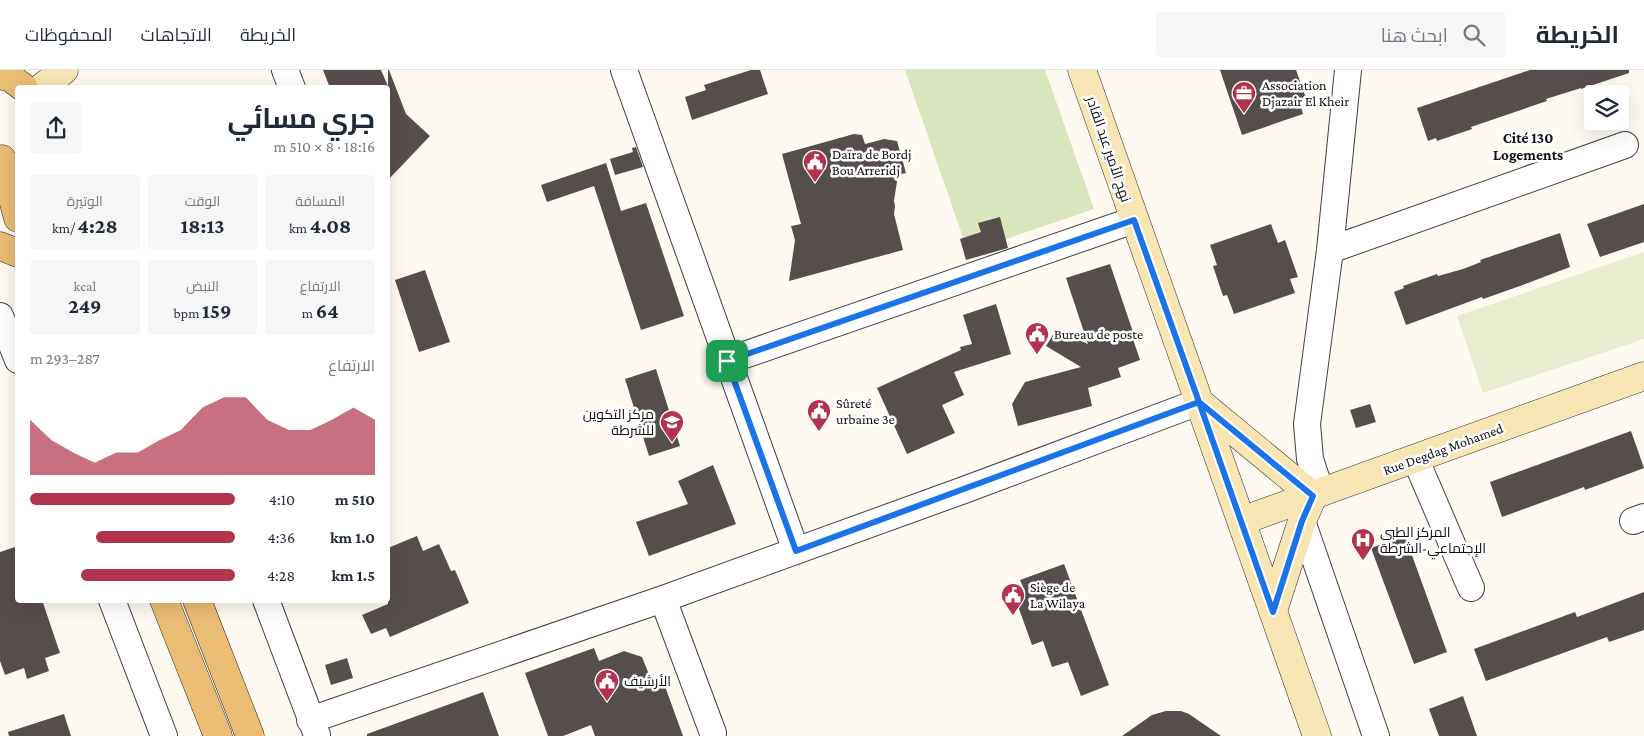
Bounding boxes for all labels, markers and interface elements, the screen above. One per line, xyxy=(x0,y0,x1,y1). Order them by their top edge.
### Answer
search box xyxy=(1156,12,1506,57)
icon: search xyxy=(1460,21,1488,49)
text: الخريطة xyxy=(1536,21,1619,48)
text: المحفوظات xyxy=(25,25,113,45)
text: الاتجاهات xyxy=(141,25,212,45)
text: الخريطة xyxy=(240,25,296,45)
text: ابحث هنا xyxy=(1381,25,1448,46)
place label: Association Djazair El Kheir xyxy=(1262,77,1349,110)
office icon: Association Djazair El Kheir xyxy=(1231,80,1257,114)
map controls xyxy=(1584,85,1629,130)
button: layers xyxy=(1584,85,1629,130)
street label: نهج الأمير عبد القادر xyxy=(1082,93,1135,204)
button: share xyxy=(30,102,82,154)
text: جري مسائي xyxy=(227,103,375,134)
district label: Cité 130 Logements xyxy=(1493,130,1563,163)
text: 18:16 · 8 × 510 m xyxy=(273,138,375,155)
place label: Daïra de Bordj Bou Arreridj xyxy=(832,146,912,179)
public building icon: Daïra de Bordj Bou Arreridj xyxy=(802,149,828,183)
text: الوتيرة xyxy=(67,193,103,209)
text: الوقت xyxy=(185,193,220,209)
text: المسافة xyxy=(295,193,345,209)
text: 4:28 xyxy=(78,214,118,238)
text: 18:13 xyxy=(180,214,225,238)
text: 4.08 xyxy=(310,214,351,238)
text: /km xyxy=(52,220,78,236)
text: km xyxy=(289,220,310,236)
text: kcal xyxy=(74,278,96,294)
text: النبض xyxy=(186,278,219,294)
text: الارتفاع xyxy=(300,278,341,294)
text: 249 xyxy=(68,294,102,318)
text: 159 xyxy=(202,299,231,323)
text: 64 xyxy=(316,299,339,323)
text: bpm xyxy=(174,305,202,321)
text: m xyxy=(302,305,316,321)
public building icon: Bureau de poste xyxy=(1024,321,1050,355)
place label: Bureau de poste xyxy=(1054,326,1143,342)
pin xyxy=(706,340,748,382)
icon: arrive xyxy=(713,347,741,375)
text: 287–293 m xyxy=(30,350,100,367)
text: الارتفاع xyxy=(328,357,375,374)
place label: Sûreté urbaine 3e xyxy=(836,395,895,427)
public building icon: Sûreté urbaine 3e xyxy=(806,398,832,432)
place label: مركز التكوين للشرطة xyxy=(583,406,654,438)
school or university icon: مركز التكوين للشرطة xyxy=(659,409,685,443)
street label: Rue Degdag Mohamed xyxy=(1381,420,1506,478)
text: 4:10 xyxy=(269,491,295,508)
text: 510 m xyxy=(335,491,375,508)
place label: المركز الطبي الإجتماعي-الشرطة xyxy=(1380,524,1486,560)
hospital icon: المركز الطبي الإجتماعي-الشرطة xyxy=(1350,527,1376,561)
text: 4:36 xyxy=(267,529,295,546)
text: 1.0 km xyxy=(330,529,375,546)
text: 4:28 xyxy=(267,567,295,584)
text: 1.5 km xyxy=(331,567,375,584)
place label: Siège de La Wilaya xyxy=(1030,579,1086,611)
public building icon: Siège de La Wilaya xyxy=(1000,582,1026,616)
public building icon: الأرشيف xyxy=(594,668,620,702)
place label: الأرشيف xyxy=(624,673,671,689)

